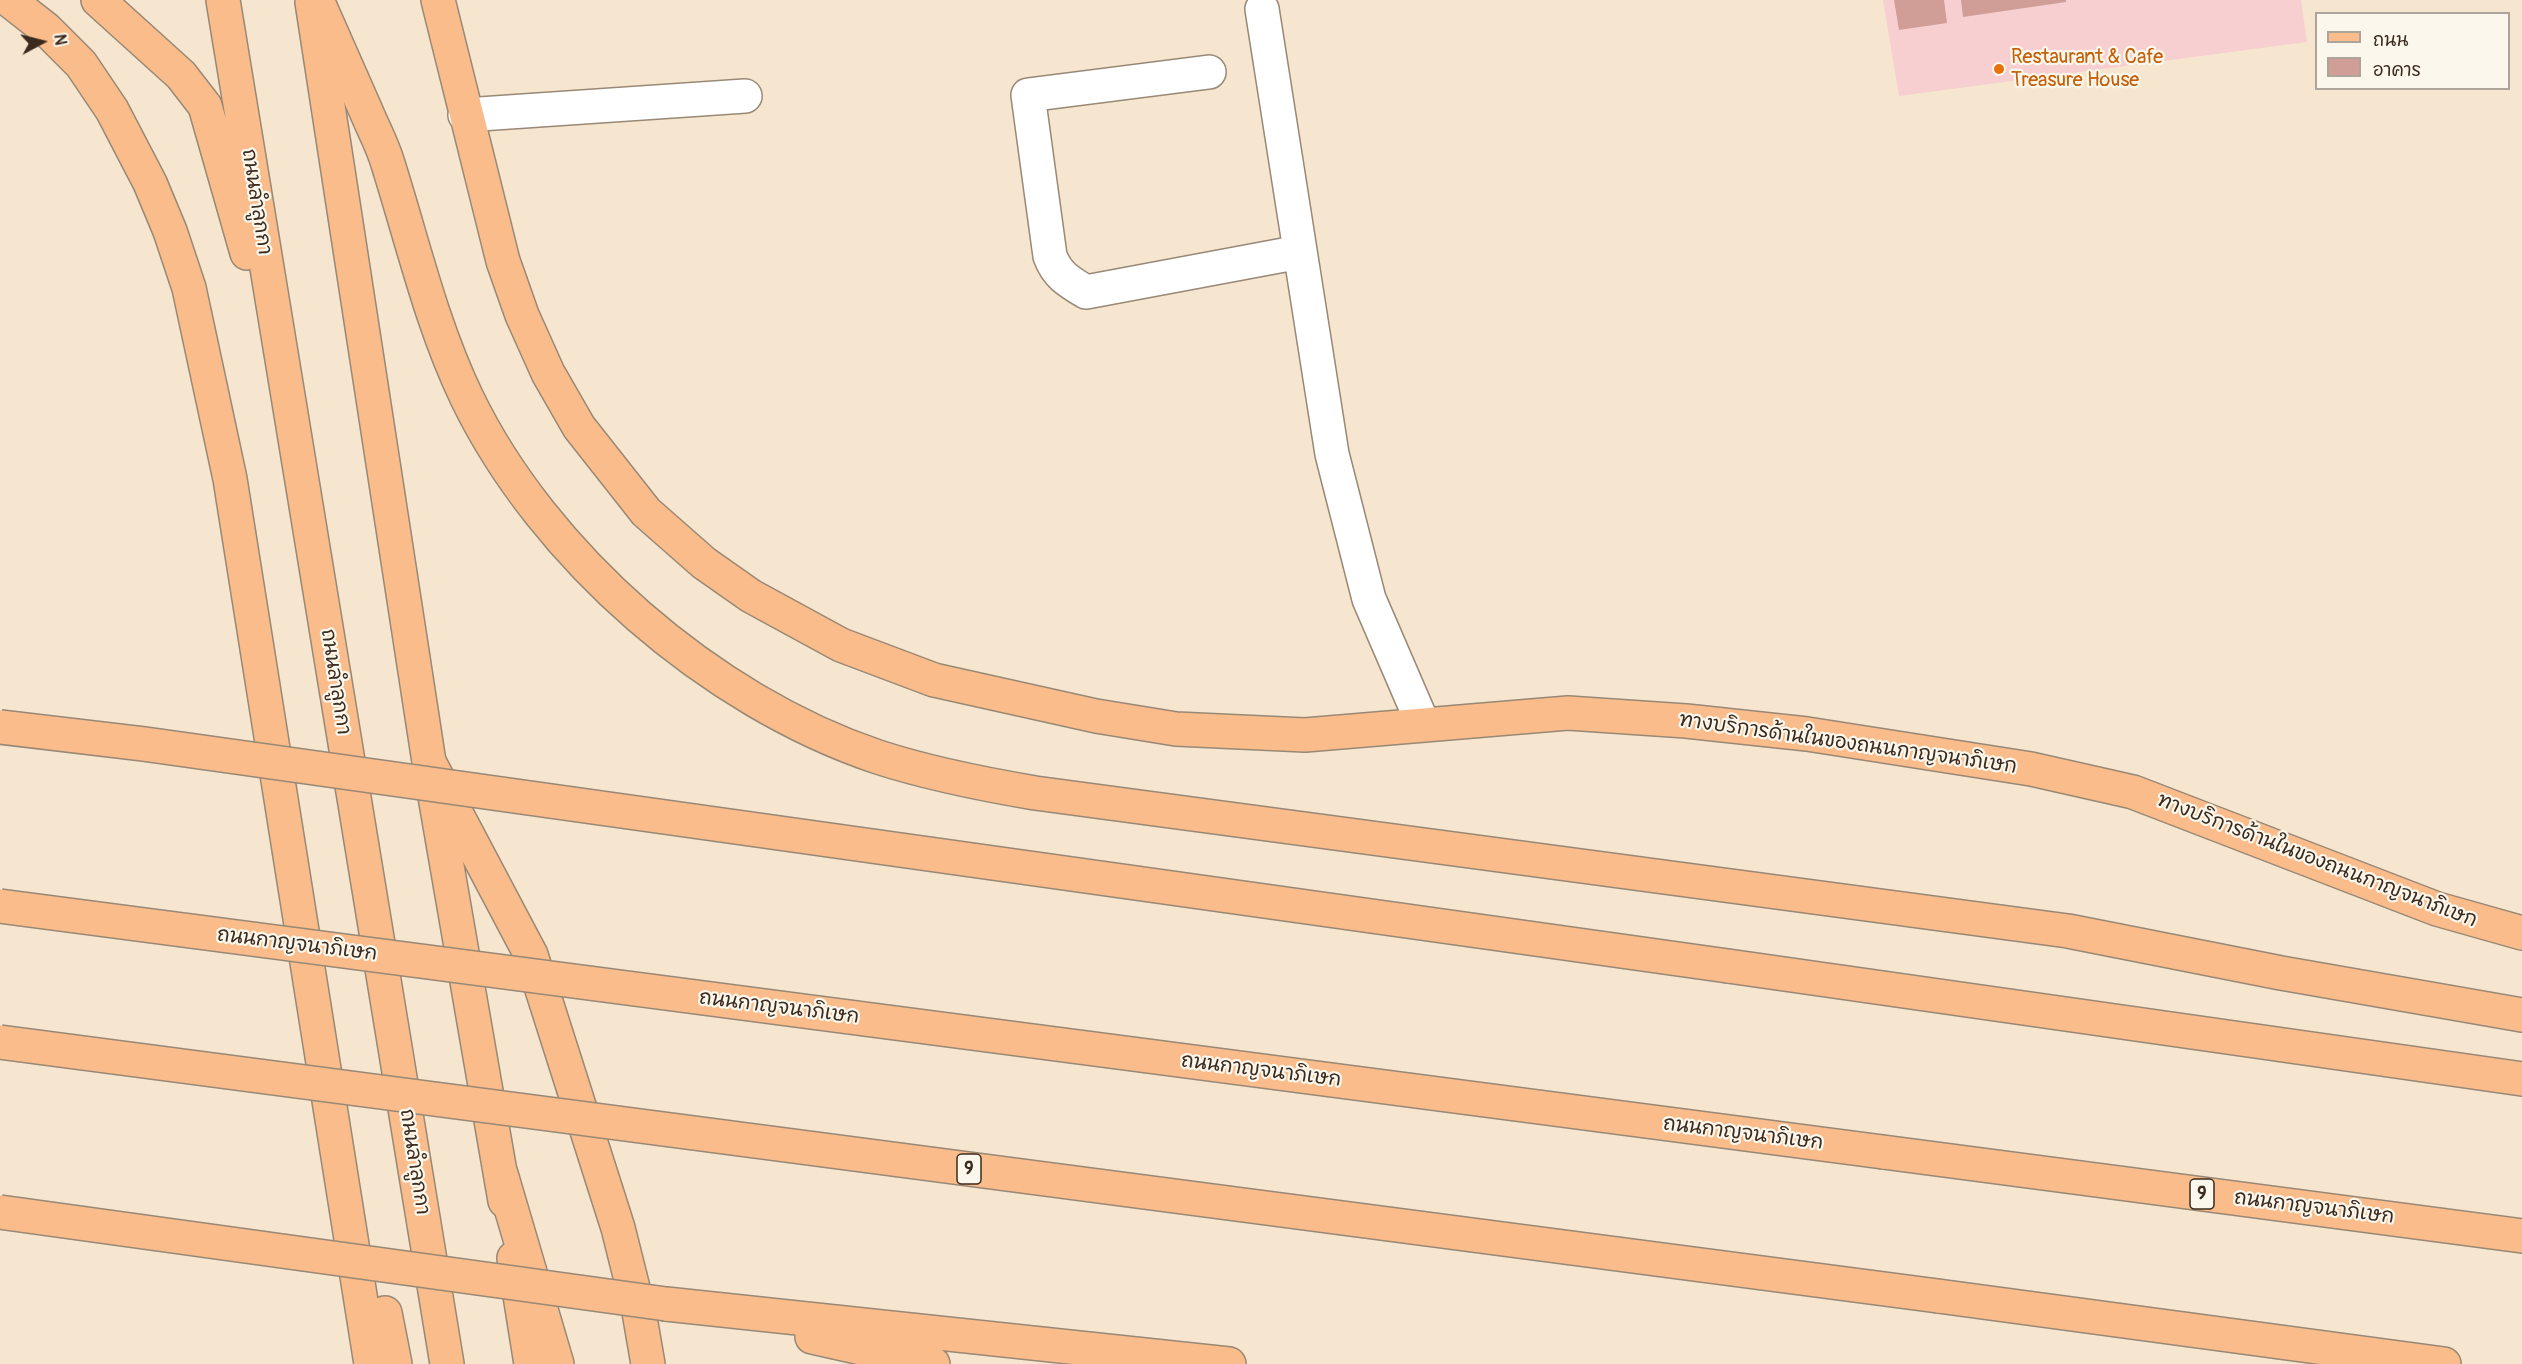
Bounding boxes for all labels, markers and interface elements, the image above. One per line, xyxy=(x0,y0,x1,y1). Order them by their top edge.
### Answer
north arrow xyxy=(12,12,72,72)
legend xyxy=(2315,12,2510,90)
text: ถนน xyxy=(2373,29,2408,52)
text: N xyxy=(49,33,70,46)
place label: Restaurant & Cafe Treasure House xyxy=(2011,46,2163,93)
text: อาคาร xyxy=(2373,59,2421,82)
marker: Restaurant & Cafe Treasure House xyxy=(1992,62,2006,76)
street label: ถนนลำลูกกา xyxy=(236,147,276,257)
street label: ถนนลำลูกกา xyxy=(315,627,355,737)
street label: ทางบริการด้านในของถนนกาญจนาภิเษก xyxy=(1678,708,2018,780)
street label: ทางบริการด้านในของถนนกาญจนาภิเษก xyxy=(2154,789,2480,933)
street label: ถนนกาญจนาภิเษก xyxy=(216,923,378,967)
street label: ถนนกาญจนาภิเษก xyxy=(698,986,860,1030)
street label: ถนนกาญจนาภิเษก xyxy=(1180,1049,1342,1093)
street label: ถนนลำลูกกา xyxy=(394,1107,434,1217)
street label: ถนนกาญจนาภิเษก xyxy=(1662,1112,1824,1156)
road number: 9 xyxy=(957,1154,981,1184)
road number: 9 xyxy=(2190,1179,2214,1209)
street label: ถนนกาญจนาภิเษก xyxy=(2233,1186,2395,1230)

